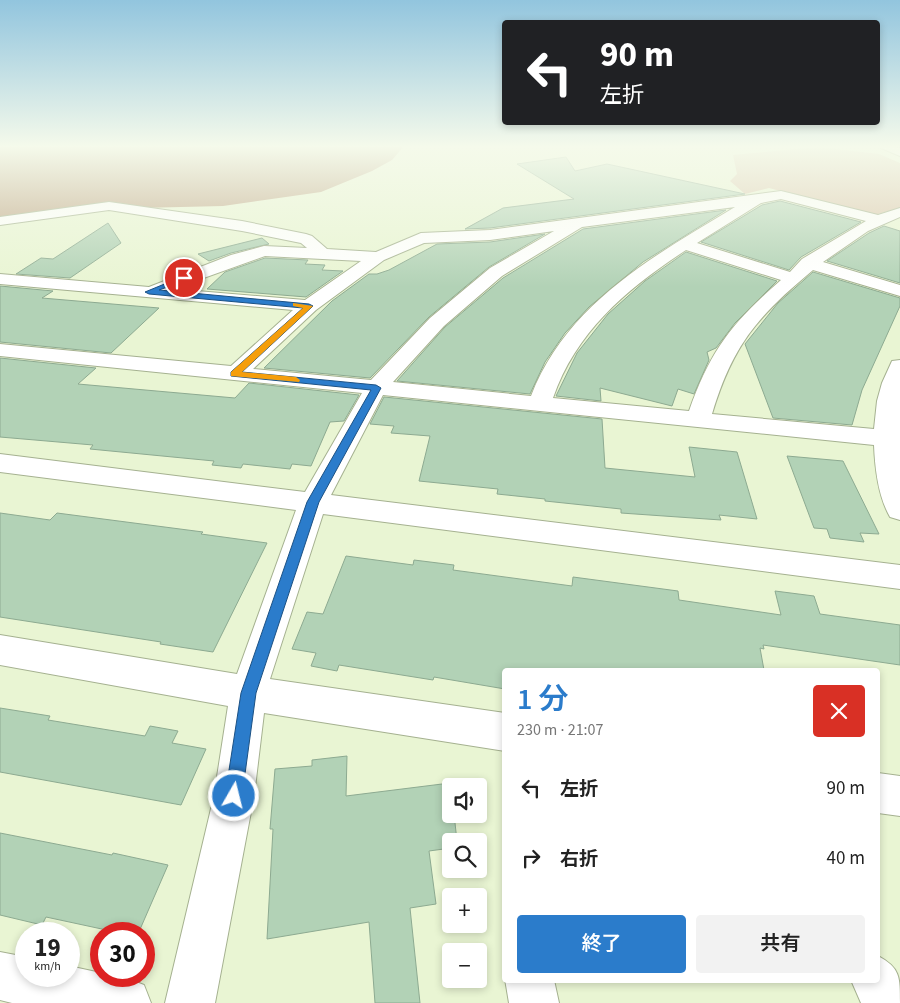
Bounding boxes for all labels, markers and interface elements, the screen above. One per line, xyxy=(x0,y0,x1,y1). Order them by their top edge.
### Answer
text: 90 m xyxy=(600,30,674,80)
icon: left xyxy=(517,40,582,105)
text: 左折 xyxy=(600,79,644,111)
pin xyxy=(163,257,205,299)
icon: arrive xyxy=(170,264,198,292)
text: 1 分 xyxy=(517,678,568,721)
button: close xyxy=(813,685,865,737)
text: 230 m · 21:07 xyxy=(517,719,604,741)
position arrow xyxy=(207,769,259,821)
icon: left xyxy=(517,774,545,802)
text: 90 m xyxy=(827,775,865,802)
text: 左折 xyxy=(560,776,598,803)
map controls xyxy=(442,778,487,988)
button: sound xyxy=(442,778,487,823)
button: search xyxy=(442,833,487,878)
icon: right xyxy=(517,844,545,872)
text: 40 m xyxy=(827,845,865,872)
text: 右折 xyxy=(560,846,598,873)
button: + xyxy=(442,888,487,933)
button: 終了 xyxy=(517,915,686,973)
button: 共有 xyxy=(696,915,865,973)
speed limit sign: 30 xyxy=(90,922,155,987)
text: 19 xyxy=(34,930,61,966)
button: − xyxy=(442,943,487,988)
text: km/h xyxy=(34,958,61,975)

